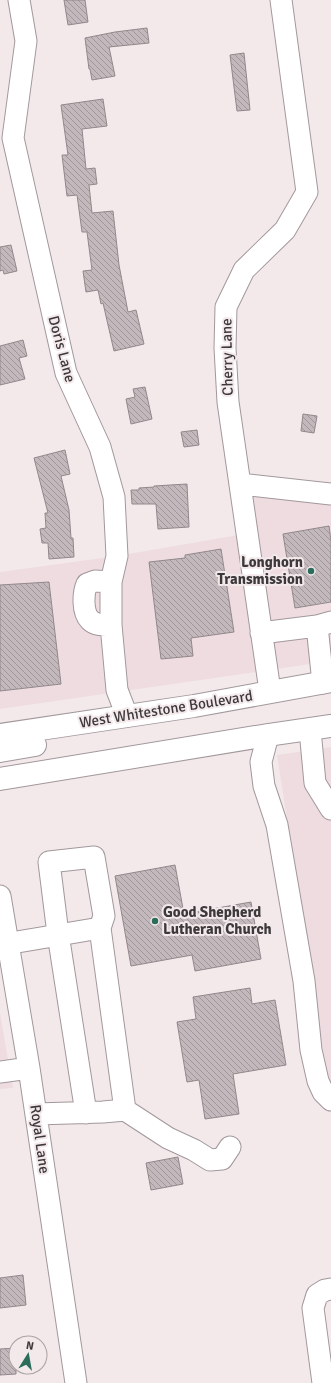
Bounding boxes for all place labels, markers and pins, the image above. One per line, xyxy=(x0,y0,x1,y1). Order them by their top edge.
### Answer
place label: Longhorn Transmission xyxy=(217,553,303,588)
marker: Longhorn Transmission xyxy=(306,566,316,576)
place label: Good Shepherd Lutheran Church xyxy=(163,903,272,938)
marker: Good Shepherd Lutheran Church xyxy=(150,916,160,926)

